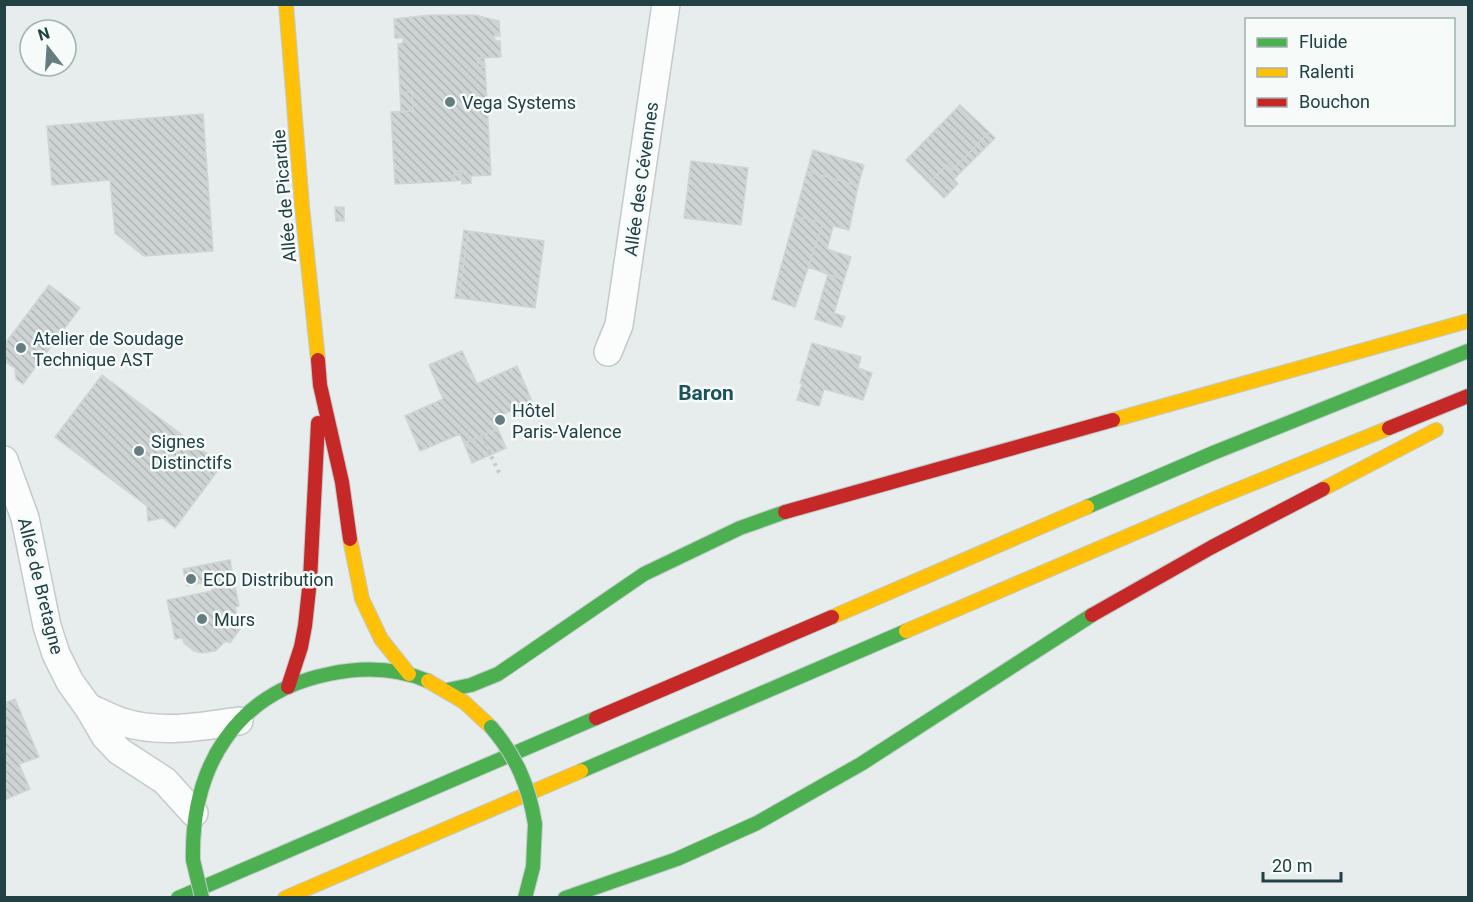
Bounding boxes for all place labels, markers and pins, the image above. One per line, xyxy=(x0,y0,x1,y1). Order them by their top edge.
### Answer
place label: Vega Systems xyxy=(462,92,576,113)
marker: Vega Systems xyxy=(443,95,457,109)
place label: Atelier de Soudage Technique AST xyxy=(33,328,184,370)
marker: Atelier de Soudage Technique AST xyxy=(14,341,28,355)
place label: Hôtel Paris-Valence xyxy=(512,400,621,442)
marker: Hôtel Paris-Valence xyxy=(493,413,507,427)
place label: Signes Distinctifs xyxy=(151,431,232,473)
marker: Signes Distinctifs xyxy=(132,444,146,458)
place label: ECD Distribution xyxy=(203,569,334,590)
marker: ECD Distribution xyxy=(184,572,198,586)
place label: Murs xyxy=(214,609,255,630)
marker: Murs xyxy=(195,612,209,626)

